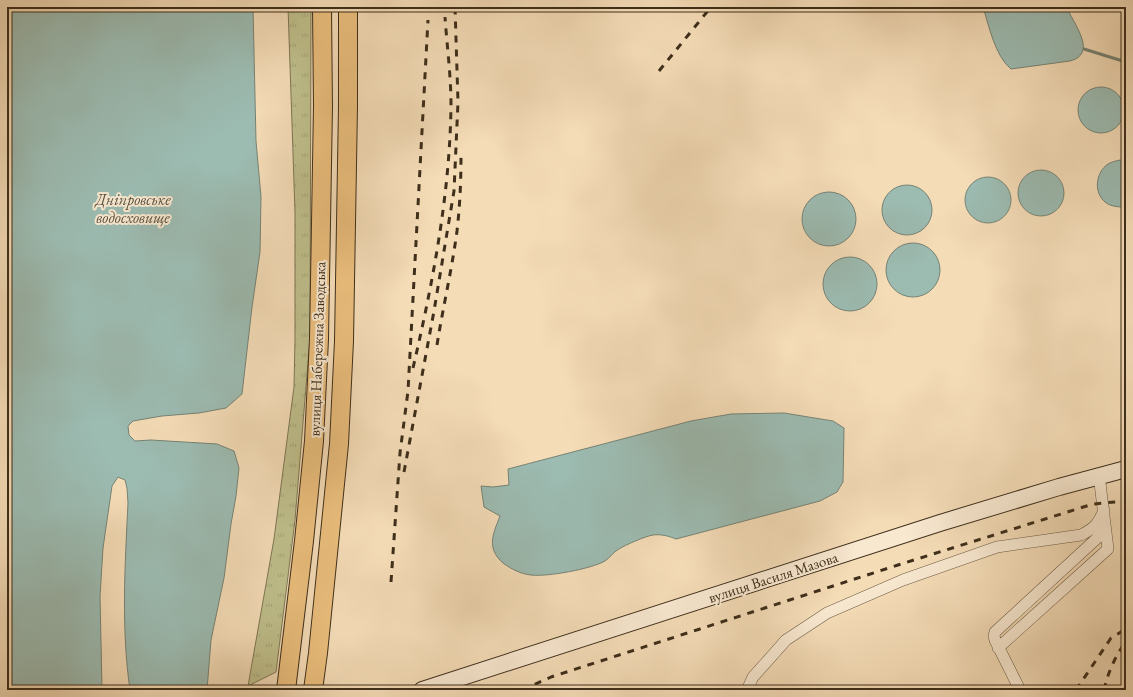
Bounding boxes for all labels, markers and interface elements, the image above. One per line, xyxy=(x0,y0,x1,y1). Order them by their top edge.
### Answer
water label: Дніпровське водосховище xyxy=(93,189,171,228)
street label: вулиця Набережна Заводська xyxy=(304,261,330,437)
street label: вулиця Василя Мазова xyxy=(706,547,840,607)

